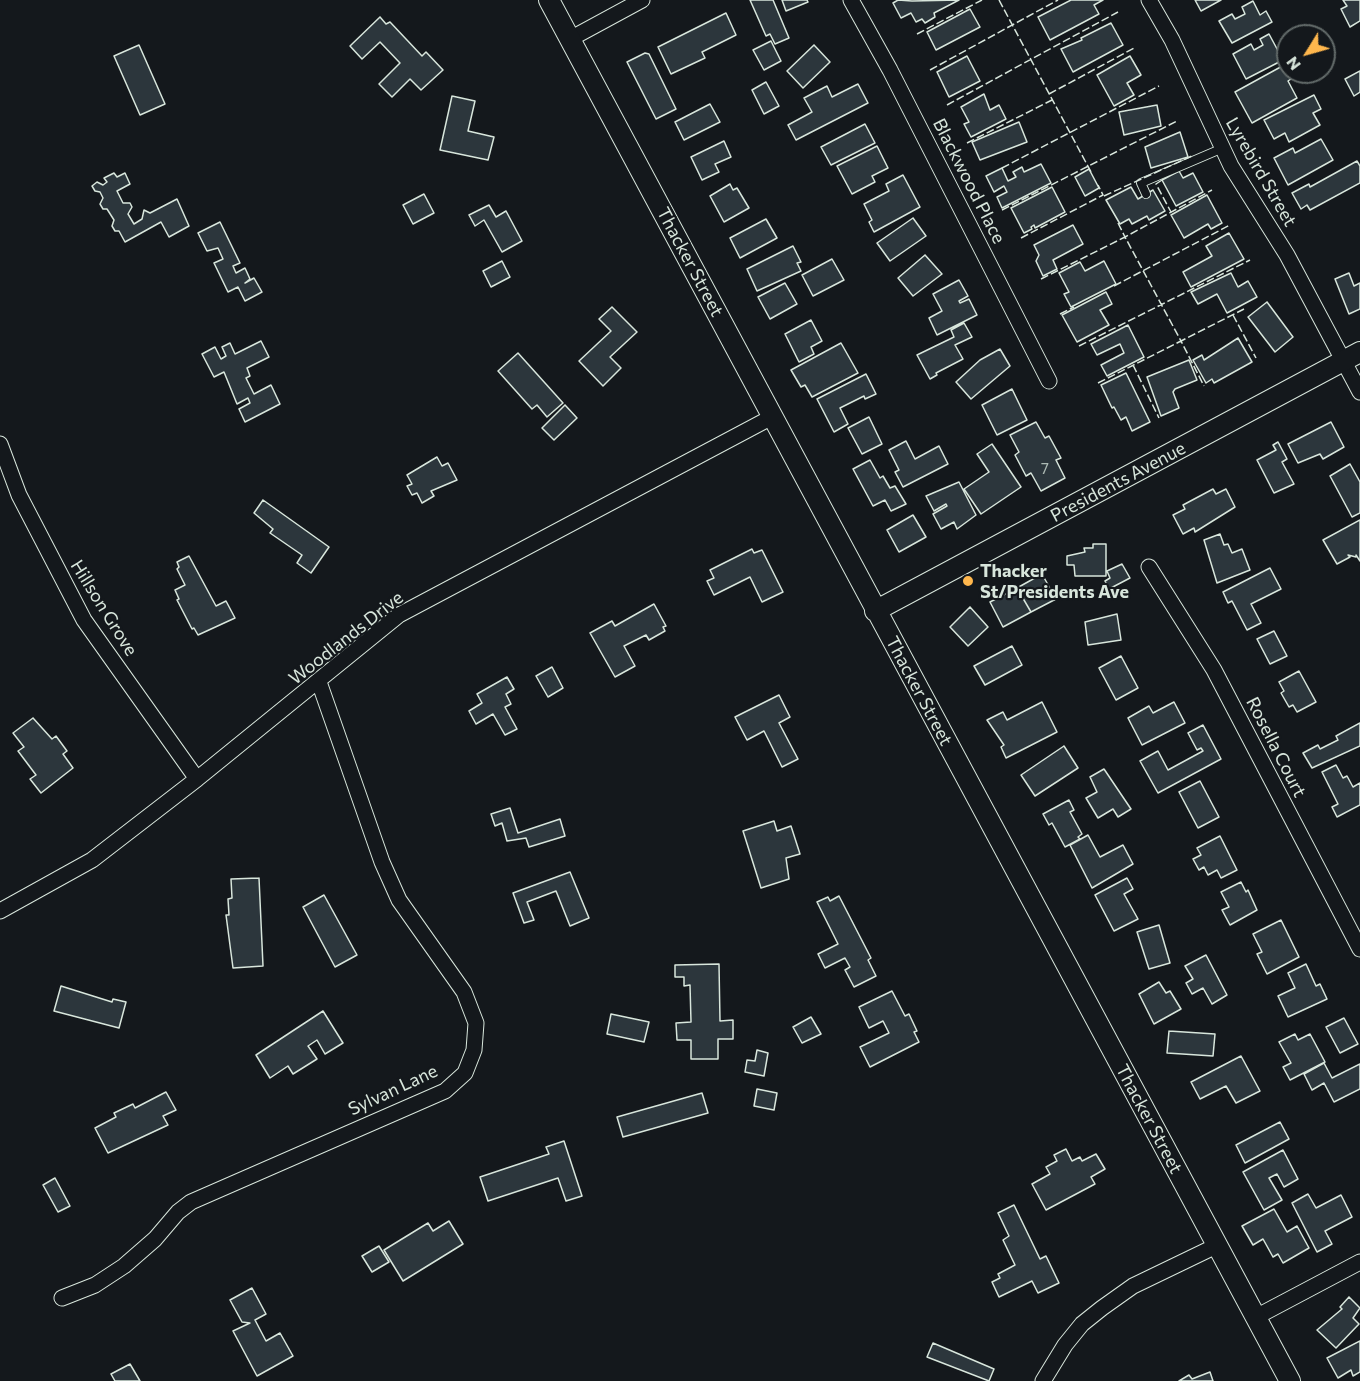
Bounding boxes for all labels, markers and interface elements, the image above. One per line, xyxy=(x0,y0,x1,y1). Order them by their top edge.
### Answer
north arrow xyxy=(1276,24,1336,84)
text: N xyxy=(1282,53,1304,74)
street label: Lyrebird Street xyxy=(1221,114,1301,230)
street label: Blackwood Place xyxy=(928,115,1010,247)
street label: Thacker Street xyxy=(652,204,728,320)
street label: Presidents Avenue xyxy=(1047,437,1189,527)
house number: 7 xyxy=(1041,460,1049,478)
street label: Hillson Grove xyxy=(66,556,142,660)
place label: Thacker St/Presidents Ave xyxy=(980,560,1129,602)
marker: Thacker St/Presidents Ave xyxy=(961,574,975,588)
street label: Woodlands Drive xyxy=(285,587,407,689)
street label: Thacker Street xyxy=(881,633,957,749)
street label: Rosella Court xyxy=(1242,693,1310,801)
street label: Sylvan Lane xyxy=(345,1060,441,1120)
street label: Thacker Street xyxy=(1111,1061,1187,1177)

